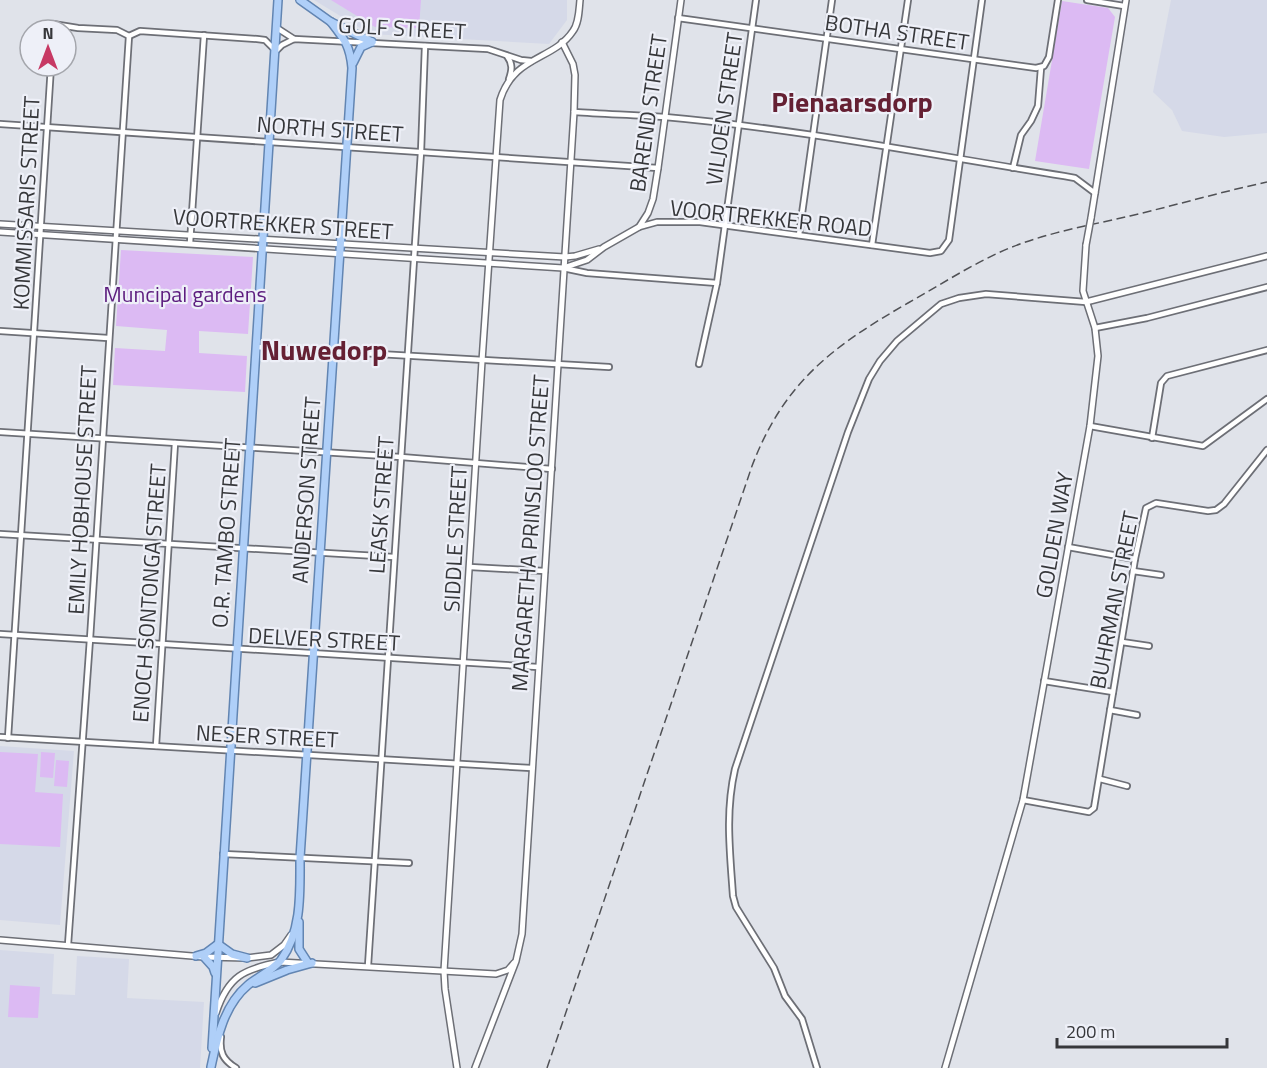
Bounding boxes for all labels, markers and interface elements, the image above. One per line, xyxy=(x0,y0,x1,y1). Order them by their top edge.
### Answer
street label: BOTHA STREET xyxy=(823,5,972,59)
street label: GOLF STREET xyxy=(337,8,467,48)
north arrow xyxy=(18,18,78,78)
text: N xyxy=(42,21,54,45)
street label: VILJOEN STREET xyxy=(696,30,752,188)
street label: BAREND STREET xyxy=(620,31,676,194)
district label: Pienaarsdorp xyxy=(771,80,933,123)
street label: KOMMISSARIS STREET xyxy=(3,95,49,311)
street label: NORTH STREET xyxy=(256,107,405,151)
street label: VOORTREKKER ROAD xyxy=(668,190,874,246)
street label: VOORTREKKER STREET xyxy=(172,199,395,249)
park label: Muncipal gardens xyxy=(103,277,267,311)
district label: Nuwedorp xyxy=(261,328,387,371)
street label: EMILY HOBHOUSE STREET xyxy=(58,364,106,616)
street label: MARGARETHA PRINSLOO STREET xyxy=(502,373,558,693)
street label: ANDERSON STREET xyxy=(283,395,330,584)
street label: LEASK STREET xyxy=(359,435,403,575)
street label: O.R. TAMBO STREET xyxy=(202,437,250,629)
street label: ENOCH SONTONGA STREET xyxy=(123,462,175,724)
street label: SIDDLE STREET xyxy=(434,465,476,613)
street label: GOLDEN WAY xyxy=(1026,469,1082,601)
street label: BUHRMAN STREET xyxy=(1080,508,1148,692)
street label: DELVER STREET xyxy=(247,618,401,660)
street label: NESER STREET xyxy=(195,715,339,757)
scale bar xyxy=(1057,1011,1226,1049)
text: 200 m xyxy=(1066,1018,1115,1045)

